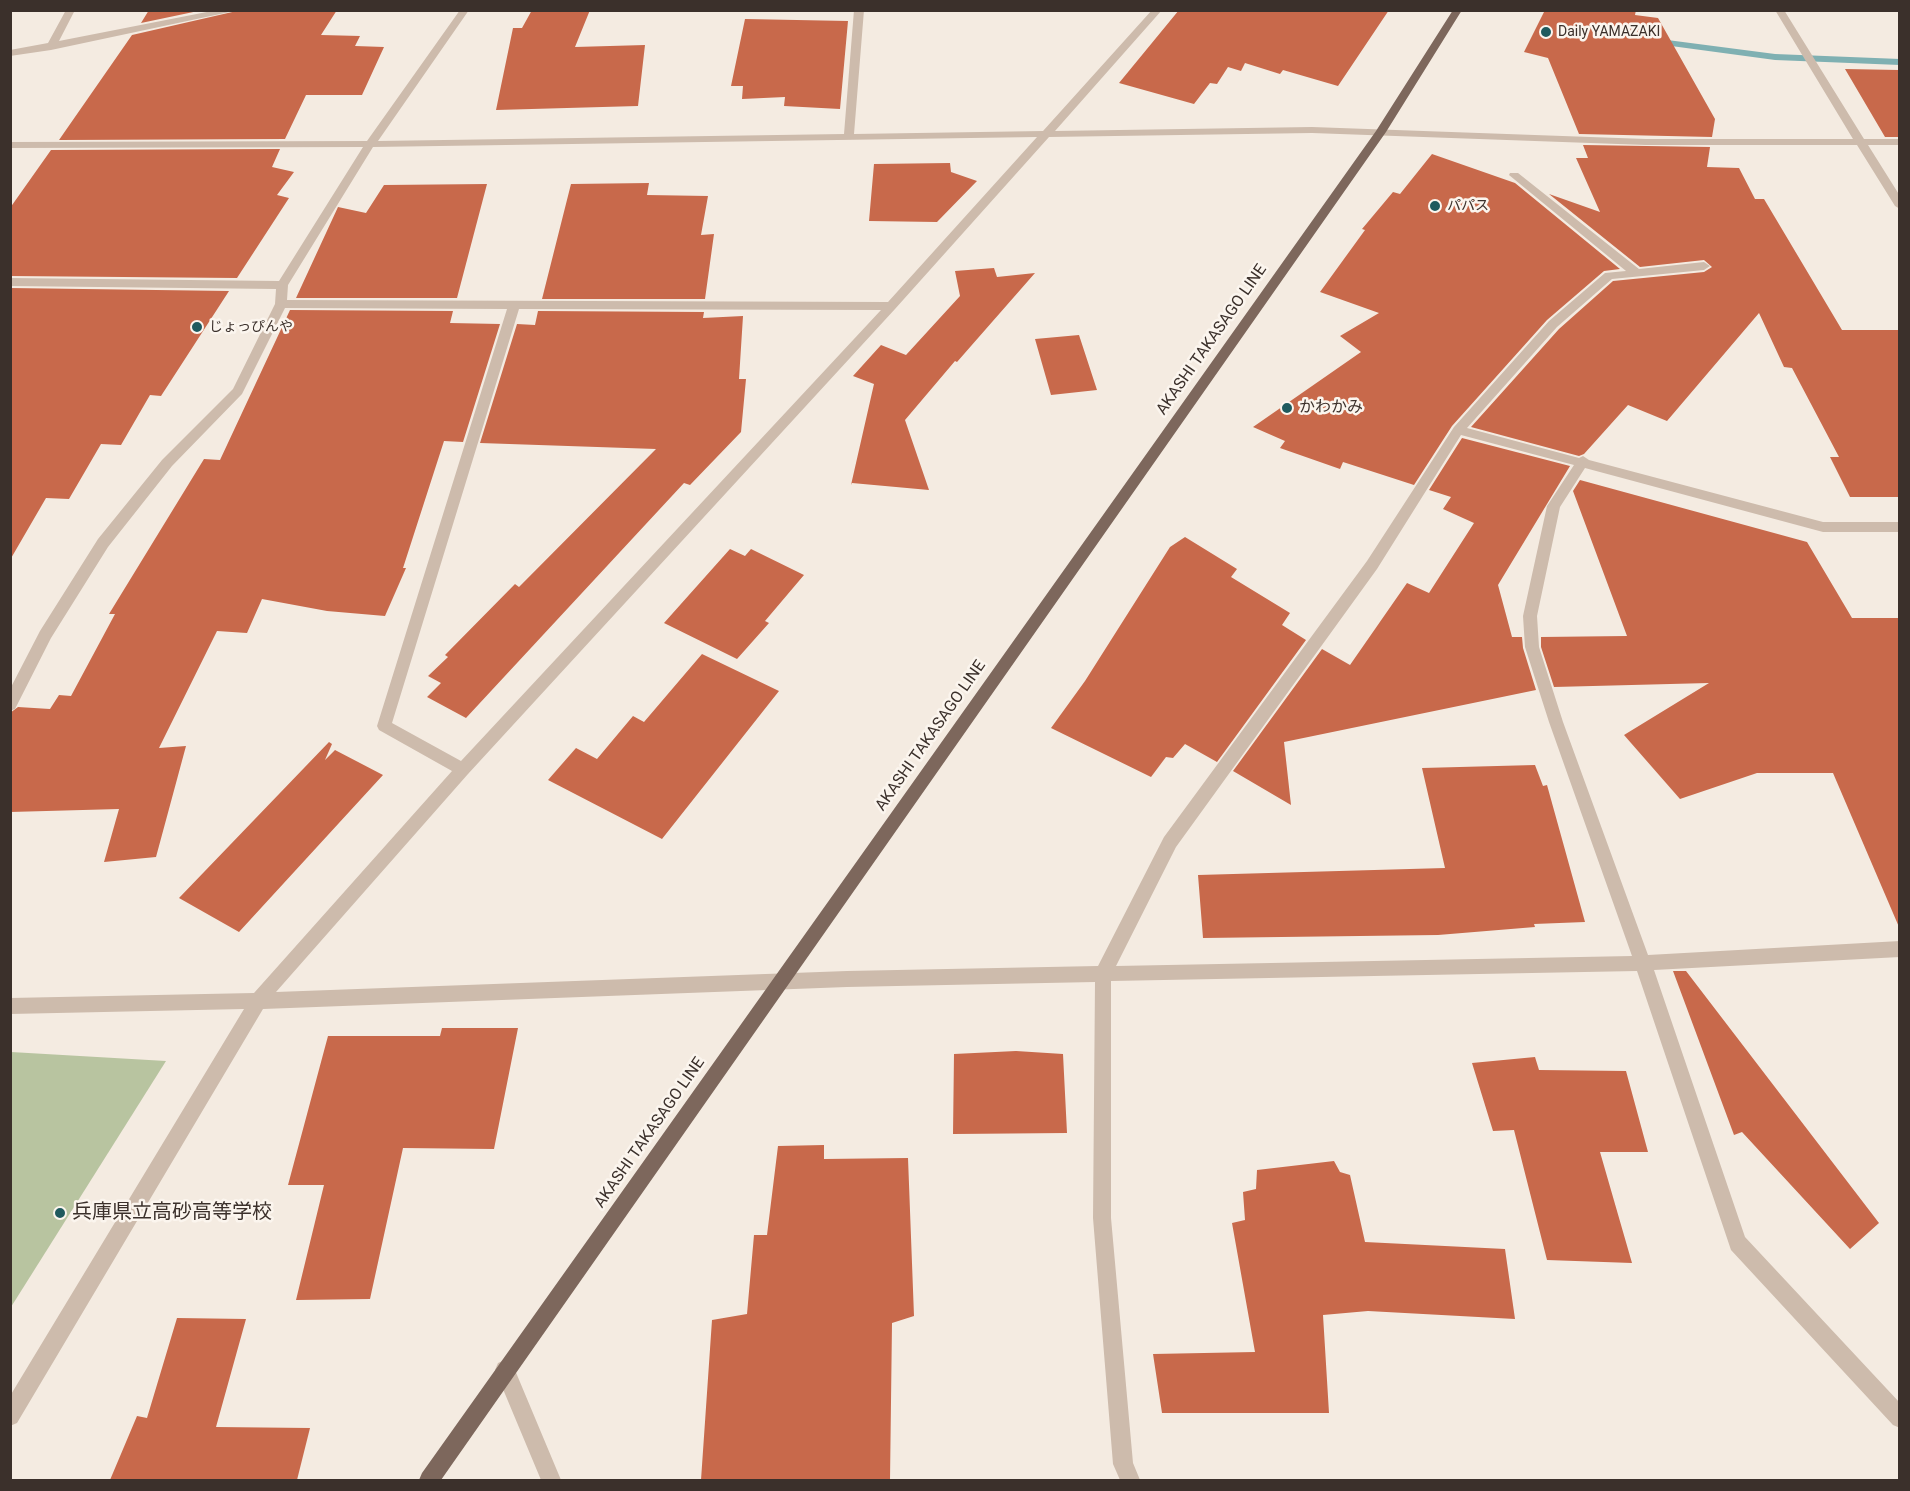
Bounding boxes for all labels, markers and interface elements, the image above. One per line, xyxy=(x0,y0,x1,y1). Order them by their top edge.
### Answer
place label: Daily YAMAZAKI xyxy=(1558,24,1660,40)
marker: Daily YAMAZAKI xyxy=(1539,25,1553,39)
place label: パパス xyxy=(1447,198,1489,214)
marker: パパス xyxy=(1428,199,1442,213)
street label: AKASHI TAKASAGO LINE xyxy=(1153,261,1271,419)
place label: じょっぴんや xyxy=(209,319,293,335)
marker: じょっぴんや xyxy=(190,320,204,334)
place label: かわかみ xyxy=(1299,398,1363,418)
marker: かわかみ xyxy=(1280,401,1294,415)
street label: AKASHI TAKASAGO LINE xyxy=(872,657,990,815)
street label: AKASHI TAKASAGO LINE xyxy=(591,1054,709,1212)
place label: 兵庫県立高砂高等学校 xyxy=(72,1201,272,1225)
marker: 兵庫県立高砂高等学校 xyxy=(53,1206,67,1220)

